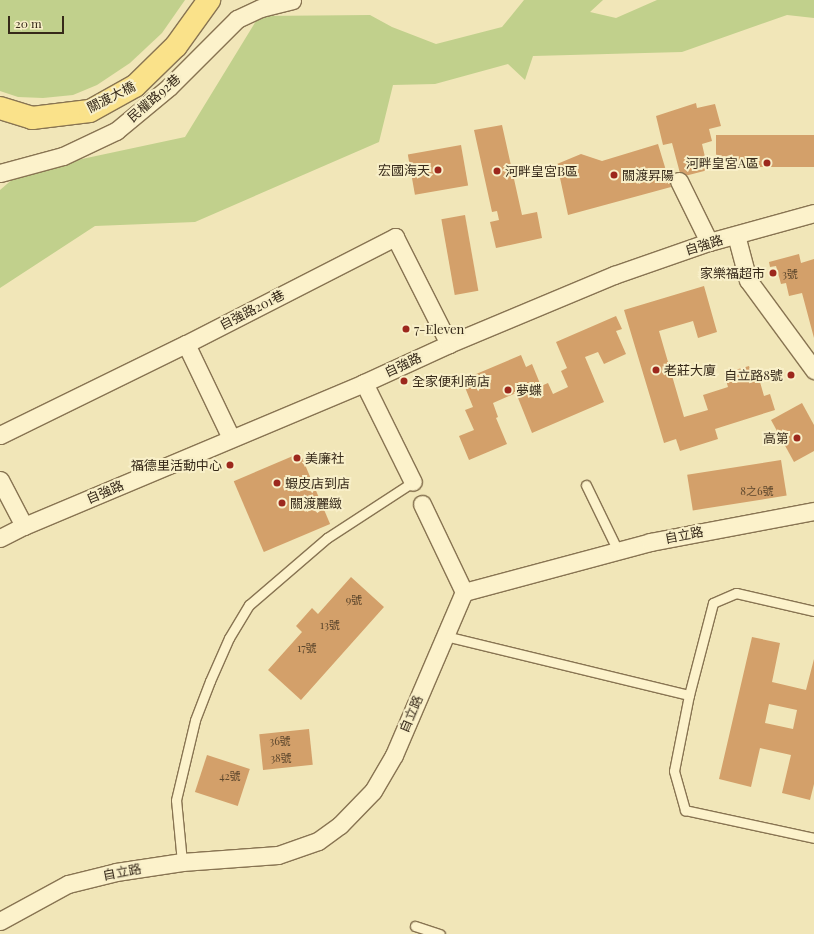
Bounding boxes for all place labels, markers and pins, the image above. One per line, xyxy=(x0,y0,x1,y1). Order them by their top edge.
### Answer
place label: 河畔皇宮A區 xyxy=(686,155,759,171)
marker: 河畔皇宮A區 xyxy=(762,158,772,168)
place label: 宏國海天 xyxy=(378,162,430,178)
place label: 河畔皇宮B區 xyxy=(505,163,578,179)
marker: 宏國海天 xyxy=(433,165,443,175)
marker: 河畔皇宮B區 xyxy=(492,166,502,176)
place label: 關渡昇陽 xyxy=(622,167,674,183)
marker: 關渡昇陽 xyxy=(609,170,619,180)
place label: 家樂福超市 xyxy=(700,265,765,281)
marker: 家樂福超市 xyxy=(768,268,778,278)
place label: 7-Eleven xyxy=(414,321,464,337)
marker: 7-Eleven xyxy=(401,324,411,334)
place label: 老莊大廈 xyxy=(664,362,716,378)
marker: 老莊大廈 xyxy=(651,365,661,375)
place label: 自立路8號 xyxy=(724,367,783,383)
marker: 自立路8號 xyxy=(786,370,796,380)
place label: 全家便利商店 xyxy=(412,373,490,389)
marker: 全家便利商店 xyxy=(399,376,409,386)
place label: 夢蝶 xyxy=(516,382,542,398)
marker: 夢蝶 xyxy=(503,385,513,395)
place label: 高第 xyxy=(763,430,789,446)
marker: 高第 xyxy=(792,433,802,443)
place label: 美廉社 xyxy=(305,450,344,466)
marker: 美廉社 xyxy=(292,453,302,463)
place label: 福德里活動中心 xyxy=(131,457,222,473)
marker: 福德里活動中心 xyxy=(225,460,235,470)
place label: 蝦皮店到店 xyxy=(285,475,350,491)
marker: 蝦皮店到店 xyxy=(272,478,282,488)
place label: 關渡麗緻 xyxy=(290,495,342,511)
marker: 關渡麗緻 xyxy=(277,498,287,508)

